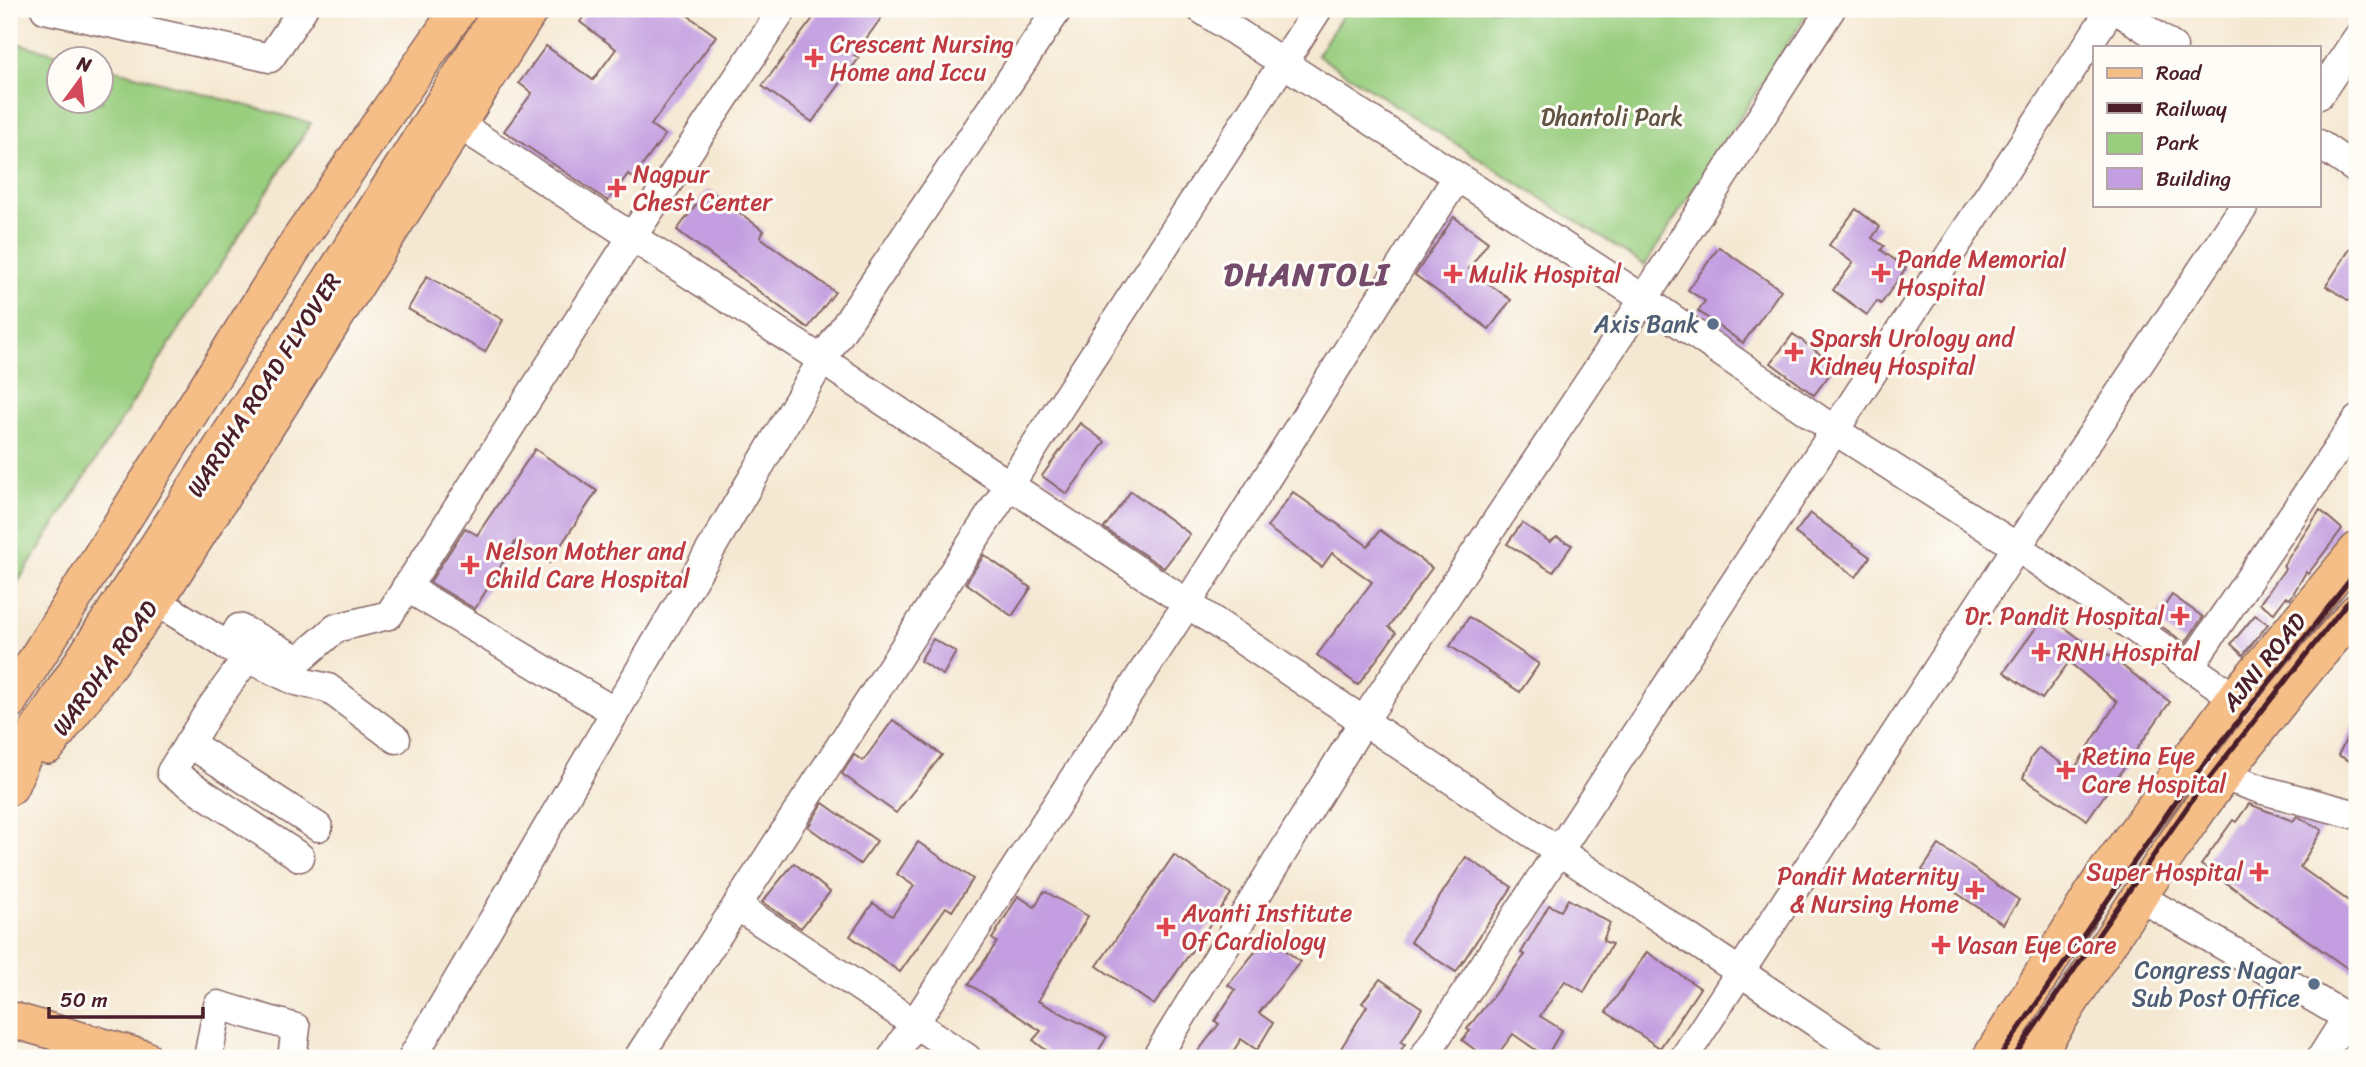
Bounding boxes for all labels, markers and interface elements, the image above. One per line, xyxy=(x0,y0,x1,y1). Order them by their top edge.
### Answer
place label: Crescent Nursing Home and Iccu xyxy=(830,23,1014,93)
north arrow xyxy=(46,46,116,116)
text: N xyxy=(73,46,96,82)
legend xyxy=(2093,46,2320,206)
marker: Crescent Nursing Home and Iccu xyxy=(804,48,824,68)
text: Road xyxy=(2156,54,2203,92)
text: Railway xyxy=(2156,90,2227,128)
park label: Dhantoli Park xyxy=(1541,96,1683,138)
text: Park xyxy=(2156,124,2199,162)
place label: Nagpur Chest Center xyxy=(633,153,773,223)
text: Building xyxy=(2156,160,2232,198)
marker: Nagpur Chest Center xyxy=(607,178,627,198)
place label: Pande Memorial Hospital xyxy=(1897,238,2067,308)
district label: DHANTOLI xyxy=(1224,246,1391,303)
place label: Mulik Hospital xyxy=(1469,253,1622,295)
marker: Pande Memorial Hospital xyxy=(1871,263,1891,283)
street label: WARDHA ROAD FLYOVER xyxy=(175,264,353,506)
marker: Mulik Hospital xyxy=(1443,264,1463,284)
place label: Axis Bank xyxy=(1593,303,1699,345)
marker: Axis Bank xyxy=(1705,316,1721,332)
place label: Sparsh Urology and Kidney Hospital xyxy=(1810,317,2016,387)
marker: Sparsh Urology and Kidney Hospital xyxy=(1784,342,1804,362)
place label: Nelson Mother and Child Care Hospital xyxy=(486,530,691,600)
marker: Nelson Mother and Child Care Hospital xyxy=(460,555,480,575)
street label: WARDHA ROAD xyxy=(41,591,169,745)
place label: Dr. Pandit Hospital xyxy=(1965,595,2165,637)
street label: AJNI ROAD xyxy=(2210,603,2318,722)
marker: Dr. Pandit Hospital xyxy=(2170,606,2190,626)
place label: RNH Hospital xyxy=(2057,631,2201,673)
marker: RNH Hospital xyxy=(2031,642,2051,662)
place label: Retina Eye Care Hospital xyxy=(2082,735,2227,805)
marker: Retina Eye Care Hospital xyxy=(2056,760,2076,780)
place label: Super Hospital xyxy=(2087,851,2244,893)
place label: Pandit Maternity & Nursing Home xyxy=(1777,855,1960,925)
marker: Super Hospital xyxy=(2249,862,2269,882)
marker: Pandit Maternity & Nursing Home xyxy=(1965,880,1985,900)
place label: Avanti Institute Of Cardiology xyxy=(1181,892,1352,962)
marker: Avanti Institute Of Cardiology xyxy=(1156,917,1176,937)
place label: Vasan Eye Care xyxy=(1957,924,2117,966)
marker: Vasan Eye Care xyxy=(1931,935,1951,955)
place label: Congress Nagar Sub Post Office xyxy=(2132,949,2302,1019)
scale bar xyxy=(49,976,203,1020)
marker: Congress Nagar Sub Post Office xyxy=(2306,976,2322,992)
text: 50 m xyxy=(60,981,108,1019)

